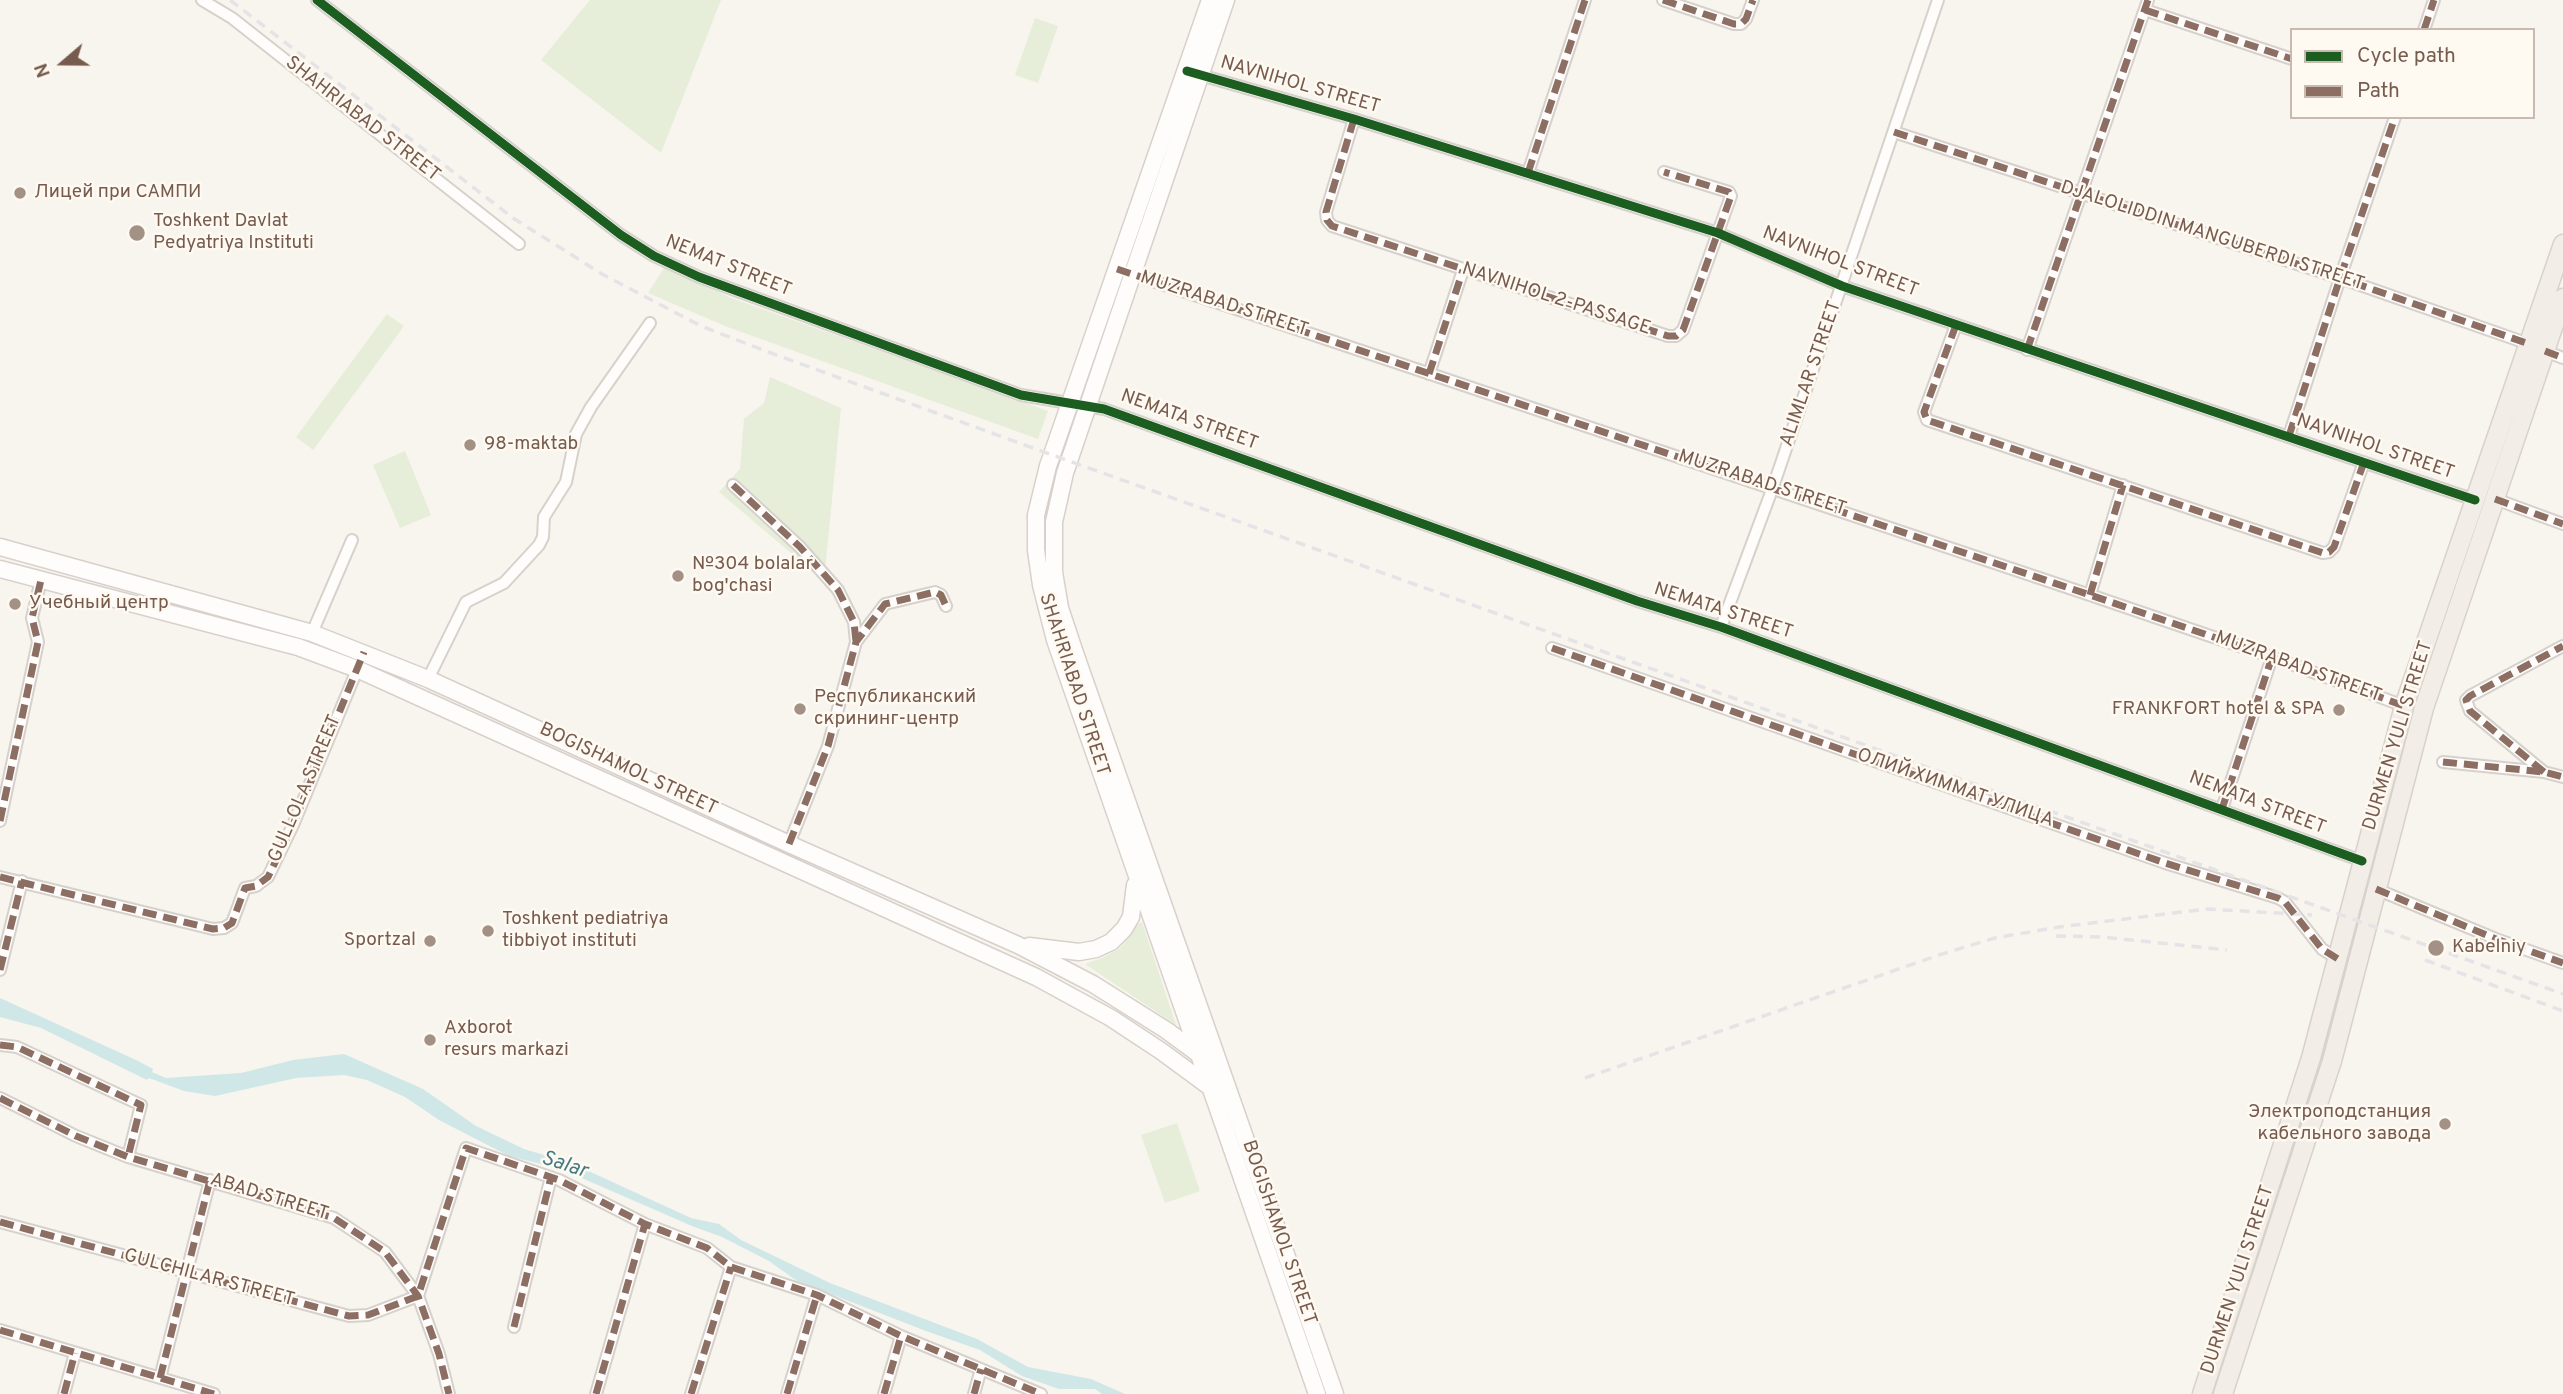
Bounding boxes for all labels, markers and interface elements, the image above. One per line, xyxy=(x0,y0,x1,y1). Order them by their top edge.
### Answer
north arrow xyxy=(28,28,98,98)
legend xyxy=(2290,28,2535,119)
text: Cycle path xyxy=(2357,43,2456,70)
street label: SHAHRIABAD STREET xyxy=(280,52,444,188)
street label: NAVNIHOL STREET xyxy=(1217,52,1383,120)
text: N xyxy=(30,60,57,81)
text: Path xyxy=(2357,78,2400,105)
street label: DJALOLIDDIN MANGUBERDI STREET xyxy=(2057,177,2367,297)
place label: Лицей при САМПИ xyxy=(34,182,201,204)
marker: Лицей при САМПИ xyxy=(12,185,28,201)
place label: Toshkent Davlat Pedyatriya Instituti xyxy=(153,211,314,255)
marker: Toshkent Davlat Pedyatriya Instituti xyxy=(127,223,147,243)
street label: NAVNIHOL STREET xyxy=(1759,223,1921,303)
street label: NEMAT STREET xyxy=(662,231,794,303)
street label: NAVNIHOL 2-PASSAGE xyxy=(1459,259,1653,341)
street label: MUZRABAD STREET xyxy=(1137,267,1311,343)
street label: АLIMLAR STREET xyxy=(1776,298,1848,450)
street label: NEMATA STREET xyxy=(1117,386,1261,456)
street label: NAVNIHOL STREET xyxy=(2293,410,2457,486)
place label: 98-maktab xyxy=(484,434,578,456)
marker: 98-maktab xyxy=(462,437,478,453)
street label: MUZRABAD STREET xyxy=(1675,446,1849,522)
place label: №304 bolalar bog'chasi xyxy=(692,554,813,598)
marker: №304 bolalar bog'chasi xyxy=(670,568,686,584)
street label: NEMATA STREET xyxy=(1651,579,1795,645)
street label: SHAHRIABAD STREET xyxy=(1033,591,1113,779)
place label: Учебный центр xyxy=(29,593,169,615)
marker: Учебный центр xyxy=(7,596,23,612)
street label: MUZRABAD STREET xyxy=(2212,627,2384,709)
street label: DURMEN YULI STREET xyxy=(2359,638,2439,834)
place label: Республиканский скрининг-центр xyxy=(814,687,976,731)
place label: FRANKFORT hotel & SPA xyxy=(2112,699,2325,721)
marker: Республиканский скрининг-центр xyxy=(792,701,808,717)
marker: FRANKFORT hotel & SPA xyxy=(2331,702,2347,718)
street label: GULLOLA STREET xyxy=(265,712,347,866)
street label: BOGISHAMOL STREET xyxy=(535,719,721,821)
street label: ОЛИЙ ХИММАТ УЛИЦА xyxy=(1854,745,2056,833)
street label: NEMATA STREET xyxy=(2185,767,2329,841)
place label: Toshkent pediatriya tibbiyot instituti xyxy=(502,909,668,953)
marker: Toshkent pediatriya tibbiyot instituti xyxy=(480,923,496,939)
place label: Sportzal xyxy=(344,930,416,952)
marker: Sportzal xyxy=(422,933,438,949)
place label: Kabelniy xyxy=(2452,937,2526,959)
marker: Kabelniy xyxy=(2426,938,2446,958)
place label: Axborot resurs markazi xyxy=(444,1018,569,1062)
marker: Axborot resurs markazi xyxy=(422,1032,438,1048)
place label: Электроподстанция кабельного завода xyxy=(2248,1102,2431,1146)
marker: Электроподстанция кабельного завода xyxy=(2437,1116,2453,1132)
street label: BOGISHAMOL STREET xyxy=(1236,1138,1320,1328)
water label: Salar xyxy=(538,1147,590,1185)
street label: ABAD STREET xyxy=(207,1169,331,1227)
street label: DURMEN YULI STREET xyxy=(2198,1183,2280,1377)
street label: GULCHILAR STREET xyxy=(121,1245,297,1313)

